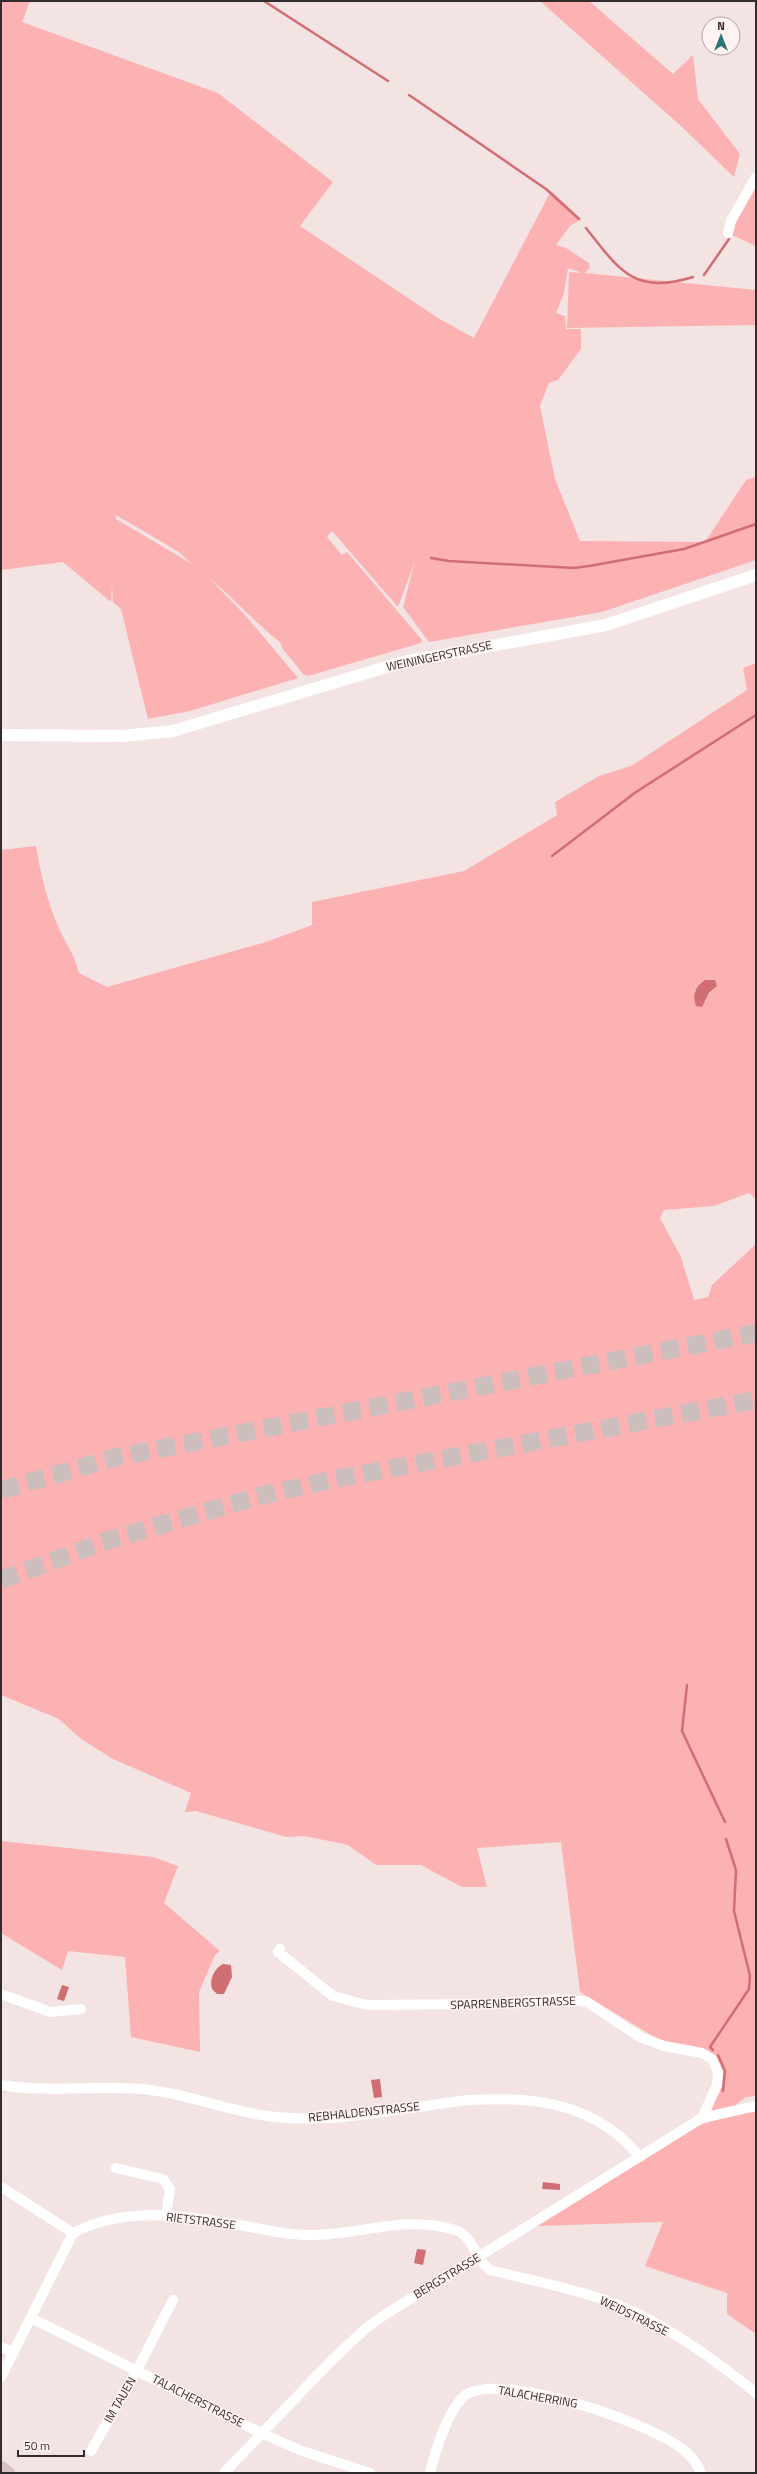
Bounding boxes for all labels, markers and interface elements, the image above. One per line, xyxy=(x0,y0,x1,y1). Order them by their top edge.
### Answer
north arrow xyxy=(701,16,741,56)
text: N xyxy=(717,18,725,34)
street label: WEININGERSTRASSE xyxy=(384,635,494,676)
street label: SPARRENBERGSTRASSE xyxy=(450,1991,576,2014)
street label: REBHALDENSTRASSE xyxy=(307,2096,421,2127)
street label: RIETSTRASSE xyxy=(165,2207,237,2234)
street label: BERGSTRASSE xyxy=(409,2248,484,2303)
street label: WEIDSTRASSE xyxy=(596,2291,672,2341)
street label: TALACHERSTRASSE xyxy=(149,2369,248,2432)
street label: IM TAUEN xyxy=(99,2373,141,2427)
street label: TALACHERRING xyxy=(497,2380,579,2413)
scale bar xyxy=(18,2432,84,2458)
text: 50 m xyxy=(24,2436,50,2455)

